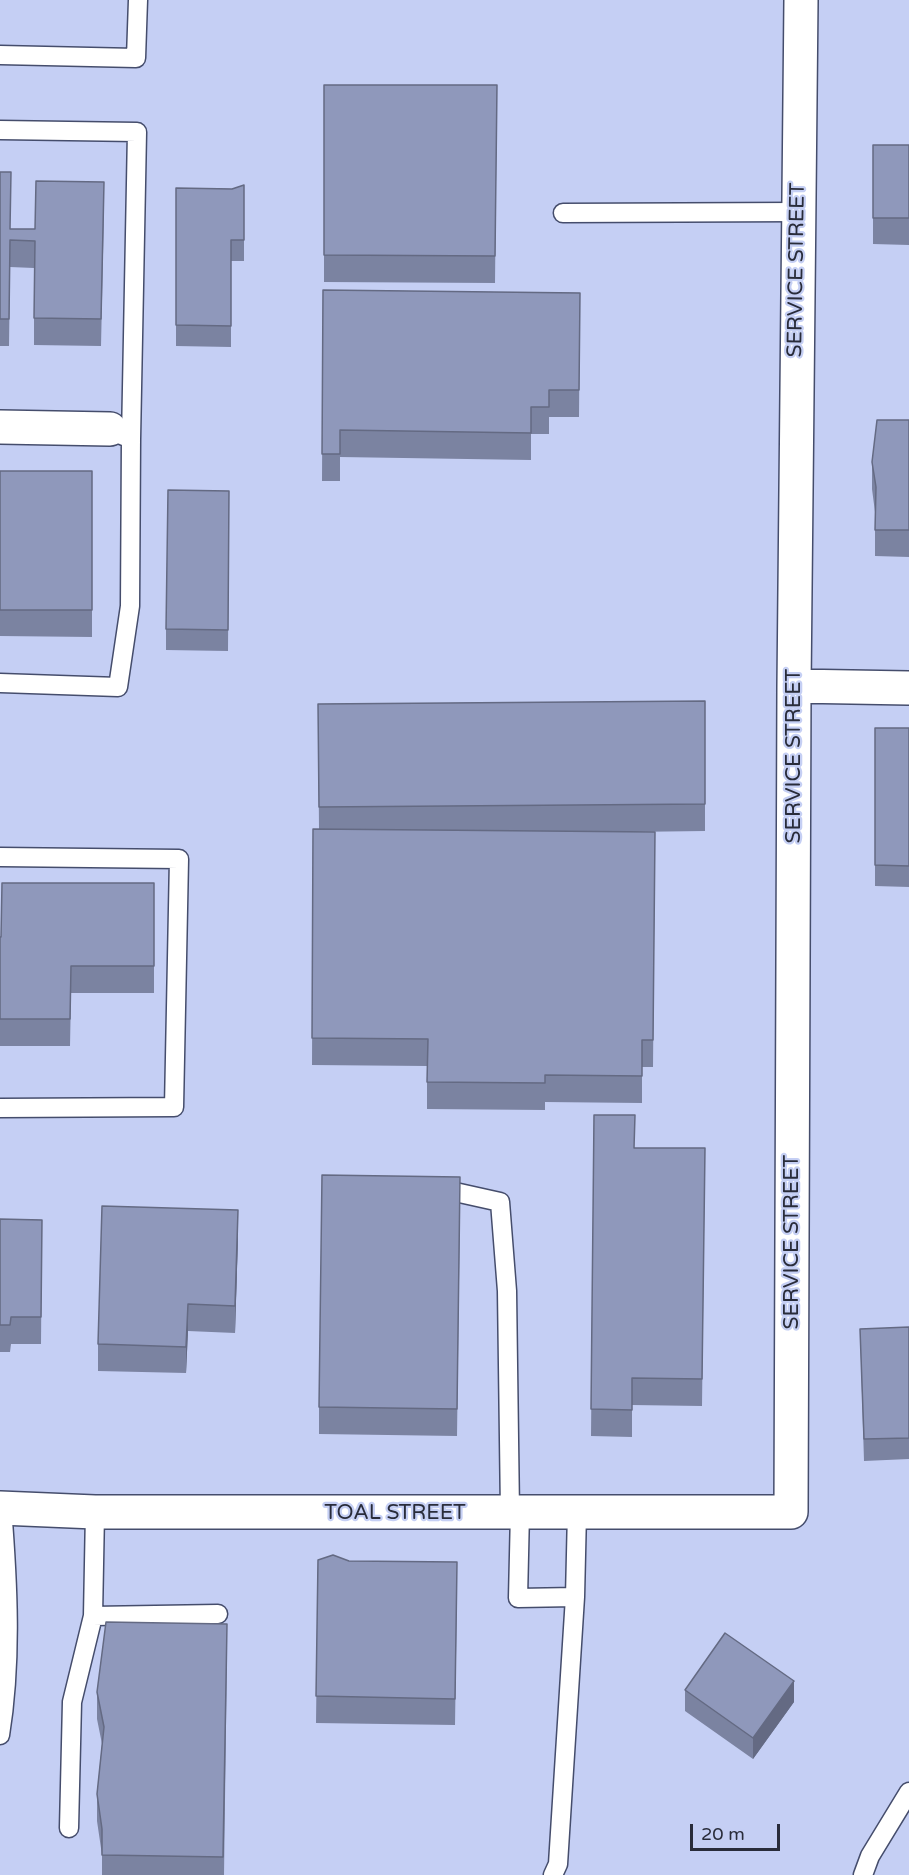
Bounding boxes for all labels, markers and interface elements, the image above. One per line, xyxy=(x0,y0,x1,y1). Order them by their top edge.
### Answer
street label: SERVICE STREET xyxy=(783,182,811,358)
street label: SERVICE STREET xyxy=(781,669,807,843)
street label: SERVICE STREET xyxy=(779,1155,805,1329)
street label: TOAL STREET xyxy=(324,1500,466,1526)
scale bar xyxy=(693,1812,783,1850)
text: 20 m xyxy=(701,1823,745,1845)

